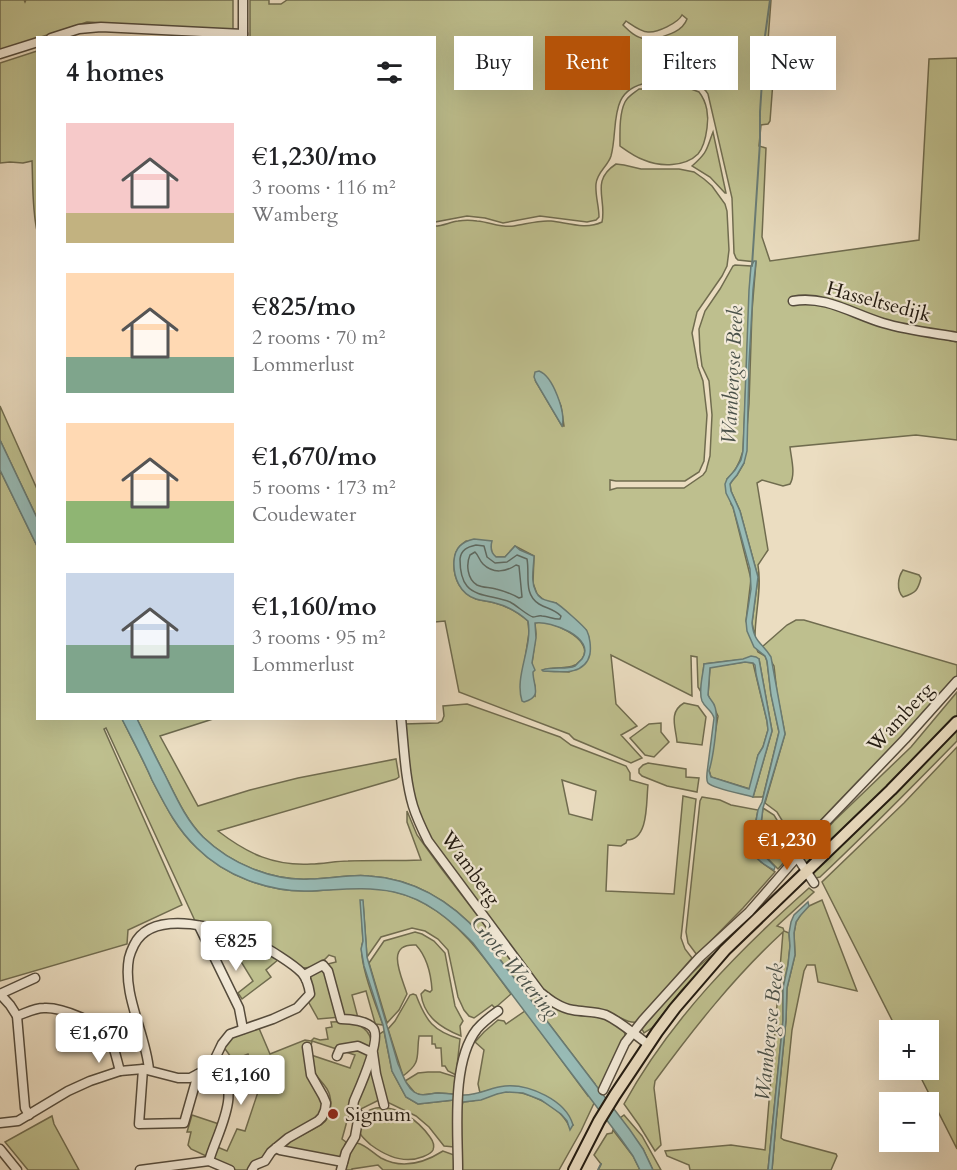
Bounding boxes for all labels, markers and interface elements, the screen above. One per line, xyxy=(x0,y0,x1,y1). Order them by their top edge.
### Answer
chip: Buy xyxy=(454,36,533,90)
chip: Rent xyxy=(545,36,630,90)
chip: Filters xyxy=(642,36,738,90)
chip: New xyxy=(750,36,836,90)
text: 4 homes xyxy=(66,55,164,90)
icon: filters xyxy=(373,56,406,89)
text: €1,230/mo xyxy=(252,139,377,174)
icon: home xyxy=(114,147,186,219)
text: 3 rooms · 116 m² xyxy=(252,174,396,201)
text: Wamberg xyxy=(252,201,338,228)
street label: Hasseltsedijk xyxy=(823,275,935,329)
text: €825/mo xyxy=(252,289,356,324)
icon: home xyxy=(114,297,186,369)
water label: Wambergse Beek xyxy=(714,304,751,445)
text: 2 rooms · 70 m² xyxy=(252,324,385,351)
text: Lommerlust xyxy=(252,351,354,378)
text: €1,670/mo xyxy=(252,439,377,474)
icon: home xyxy=(114,447,186,519)
text: 5 rooms · 173 m² xyxy=(252,474,396,501)
text: Coudewater xyxy=(252,501,356,528)
text: €1,160/mo xyxy=(252,589,377,624)
icon: home xyxy=(114,597,186,669)
text: 3 rooms · 95 m² xyxy=(252,624,385,651)
text: Lommerlust xyxy=(252,651,354,678)
street label: Wamberg xyxy=(860,676,940,759)
pin: €1,230 xyxy=(738,820,836,871)
street label: Wamberg xyxy=(434,825,507,912)
text: €1,230 xyxy=(758,826,816,853)
water label: Grote Wetering xyxy=(464,909,566,1026)
pin: €825 xyxy=(200,921,272,972)
text: €825 xyxy=(215,927,257,954)
water label: Wambergse Beek xyxy=(748,961,791,1102)
pin: €1,670 xyxy=(50,1013,148,1064)
text: €1,670 xyxy=(70,1019,128,1046)
map controls xyxy=(879,1020,939,1152)
button: + xyxy=(879,1020,939,1080)
pin: €1,160 xyxy=(192,1055,290,1106)
text: €1,160 xyxy=(212,1061,270,1088)
button: − xyxy=(879,1092,939,1152)
place label: Signum xyxy=(345,1101,411,1128)
marker: Signum xyxy=(326,1107,340,1121)

